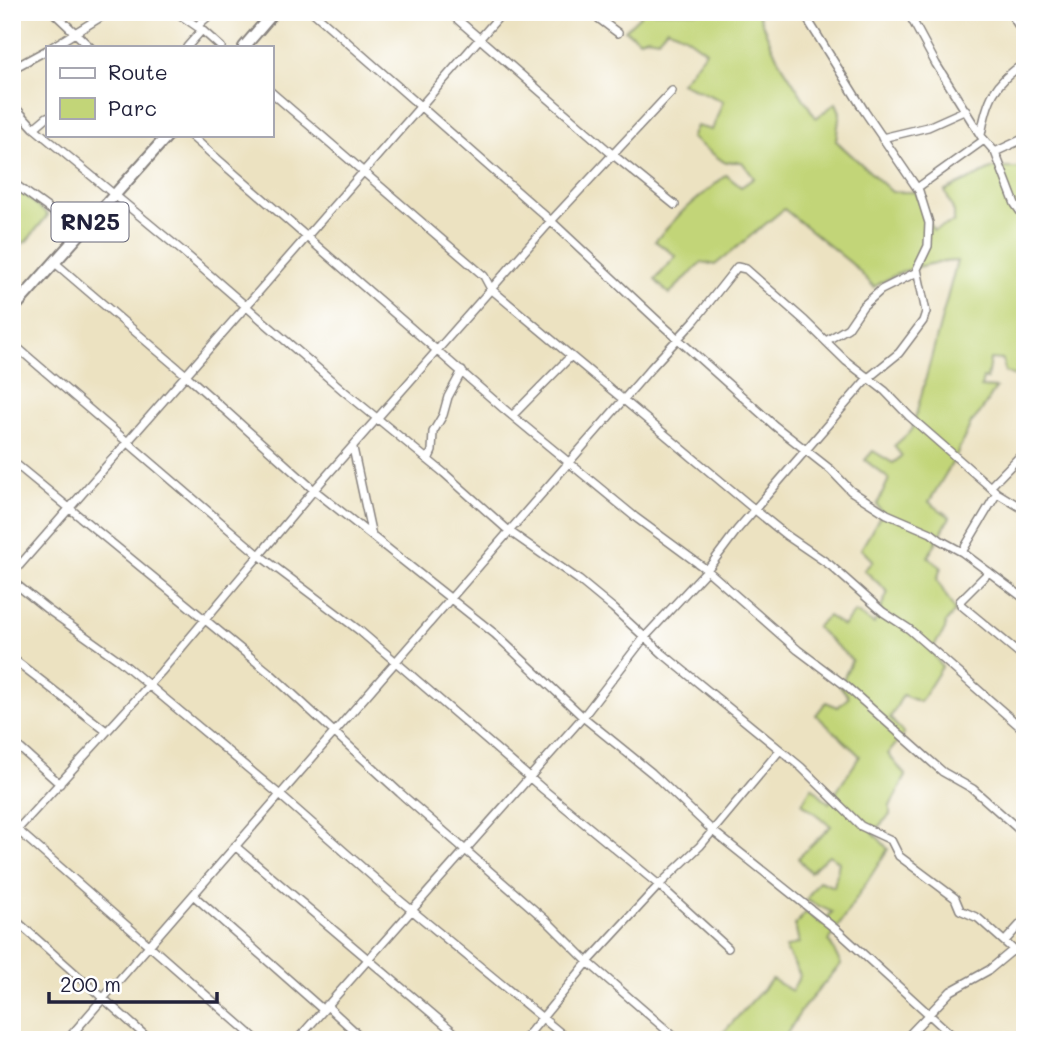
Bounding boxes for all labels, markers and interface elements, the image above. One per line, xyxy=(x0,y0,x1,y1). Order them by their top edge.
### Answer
legend xyxy=(46,46,273,136)
text: Route xyxy=(108,58,168,85)
text: Parc xyxy=(108,94,157,121)
road number: RN25 xyxy=(52,202,128,242)
scale bar xyxy=(49,961,217,1005)
text: 200 m xyxy=(60,970,121,997)

